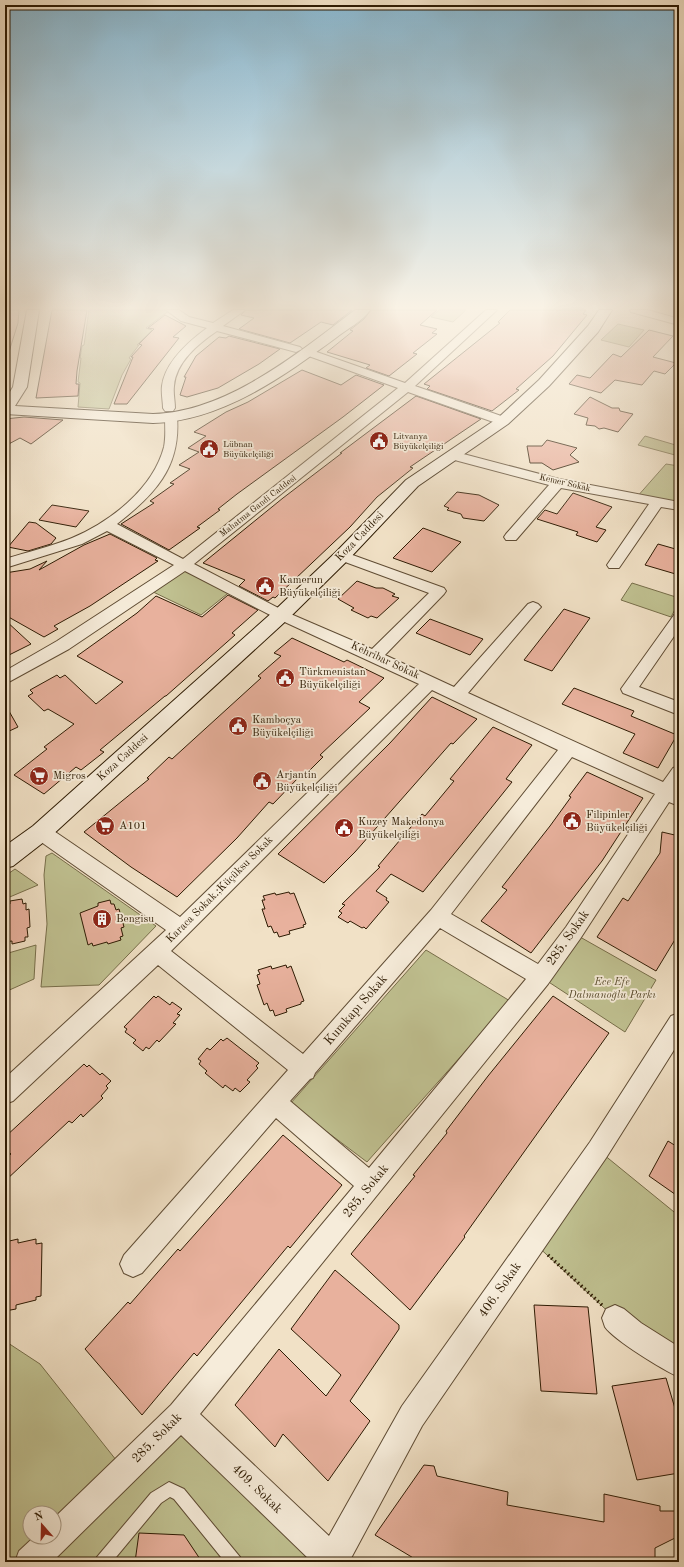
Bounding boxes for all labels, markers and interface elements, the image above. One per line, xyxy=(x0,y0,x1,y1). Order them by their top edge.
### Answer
public building icon: Litvanya Büyükelçiliği xyxy=(368,430,390,452)
place label: Litvanya Büyükelçiliği xyxy=(393,432,444,451)
public building icon: Lübnan Büyükelçiliği xyxy=(198,438,220,460)
place label: Lübnan Büyükelçiliği xyxy=(223,440,274,459)
street label: Mahatma Gandi Caddesi xyxy=(218,473,298,539)
street label: Kemer Sokak xyxy=(539,473,592,493)
street label: Koza Caddesi xyxy=(334,510,386,564)
public building icon: Kamerun Büyükelçiliği xyxy=(254,575,276,597)
place label: Kamerun Büyükelçiliği xyxy=(279,575,341,599)
street label: Kehribar Sokak xyxy=(349,640,421,682)
public building icon: Türkmenistan Büyükelçiliği xyxy=(274,667,296,689)
place label: Türkmenistan Büyükelçiliği xyxy=(299,667,366,691)
public building icon: Kamboçya Büyükelçiliği xyxy=(227,715,249,737)
place label: Kamboçya Büyükelçiliği xyxy=(252,715,314,739)
street label: Koza Caddesi xyxy=(95,732,151,784)
supermarket icon: Migros xyxy=(28,765,50,787)
public building icon: Arjantin Büyükelçiliği xyxy=(251,770,273,792)
place label: Arjantin Büyükelçiliği xyxy=(276,770,338,794)
place label: Migros xyxy=(53,771,86,782)
public building icon: Filipinler Büyükelçiliği xyxy=(561,810,583,832)
place label: Filipinler Büyükelçiliği xyxy=(586,810,648,834)
supermarket icon: A101 xyxy=(94,815,116,837)
public building icon: Kuzey Makedonya Büyükelçiliği xyxy=(333,817,355,839)
place label: Kuzey Makedonya Büyükelçiliği xyxy=(358,817,445,841)
place label: A101 xyxy=(119,821,147,832)
street label: Karaca Sokak.;Küçüksu Sokak xyxy=(165,834,276,945)
building icon: Bengisu xyxy=(91,908,113,930)
street label: 285. Sokak xyxy=(544,908,592,968)
place label: Bengisu xyxy=(116,914,154,925)
street label: Kumkapı Sokak xyxy=(322,972,390,1048)
park label: Ece Efe Dalmanoğlu Parkı xyxy=(567,977,656,1001)
street label: 285. Sokak xyxy=(341,1162,391,1220)
street label: 406. Sokak xyxy=(476,1260,524,1320)
street label: 285. Sokak xyxy=(130,1410,185,1465)
street label: 409. Sokak xyxy=(229,1462,285,1516)
north arrow xyxy=(22,1505,62,1545)
text: N xyxy=(33,1510,45,1524)

